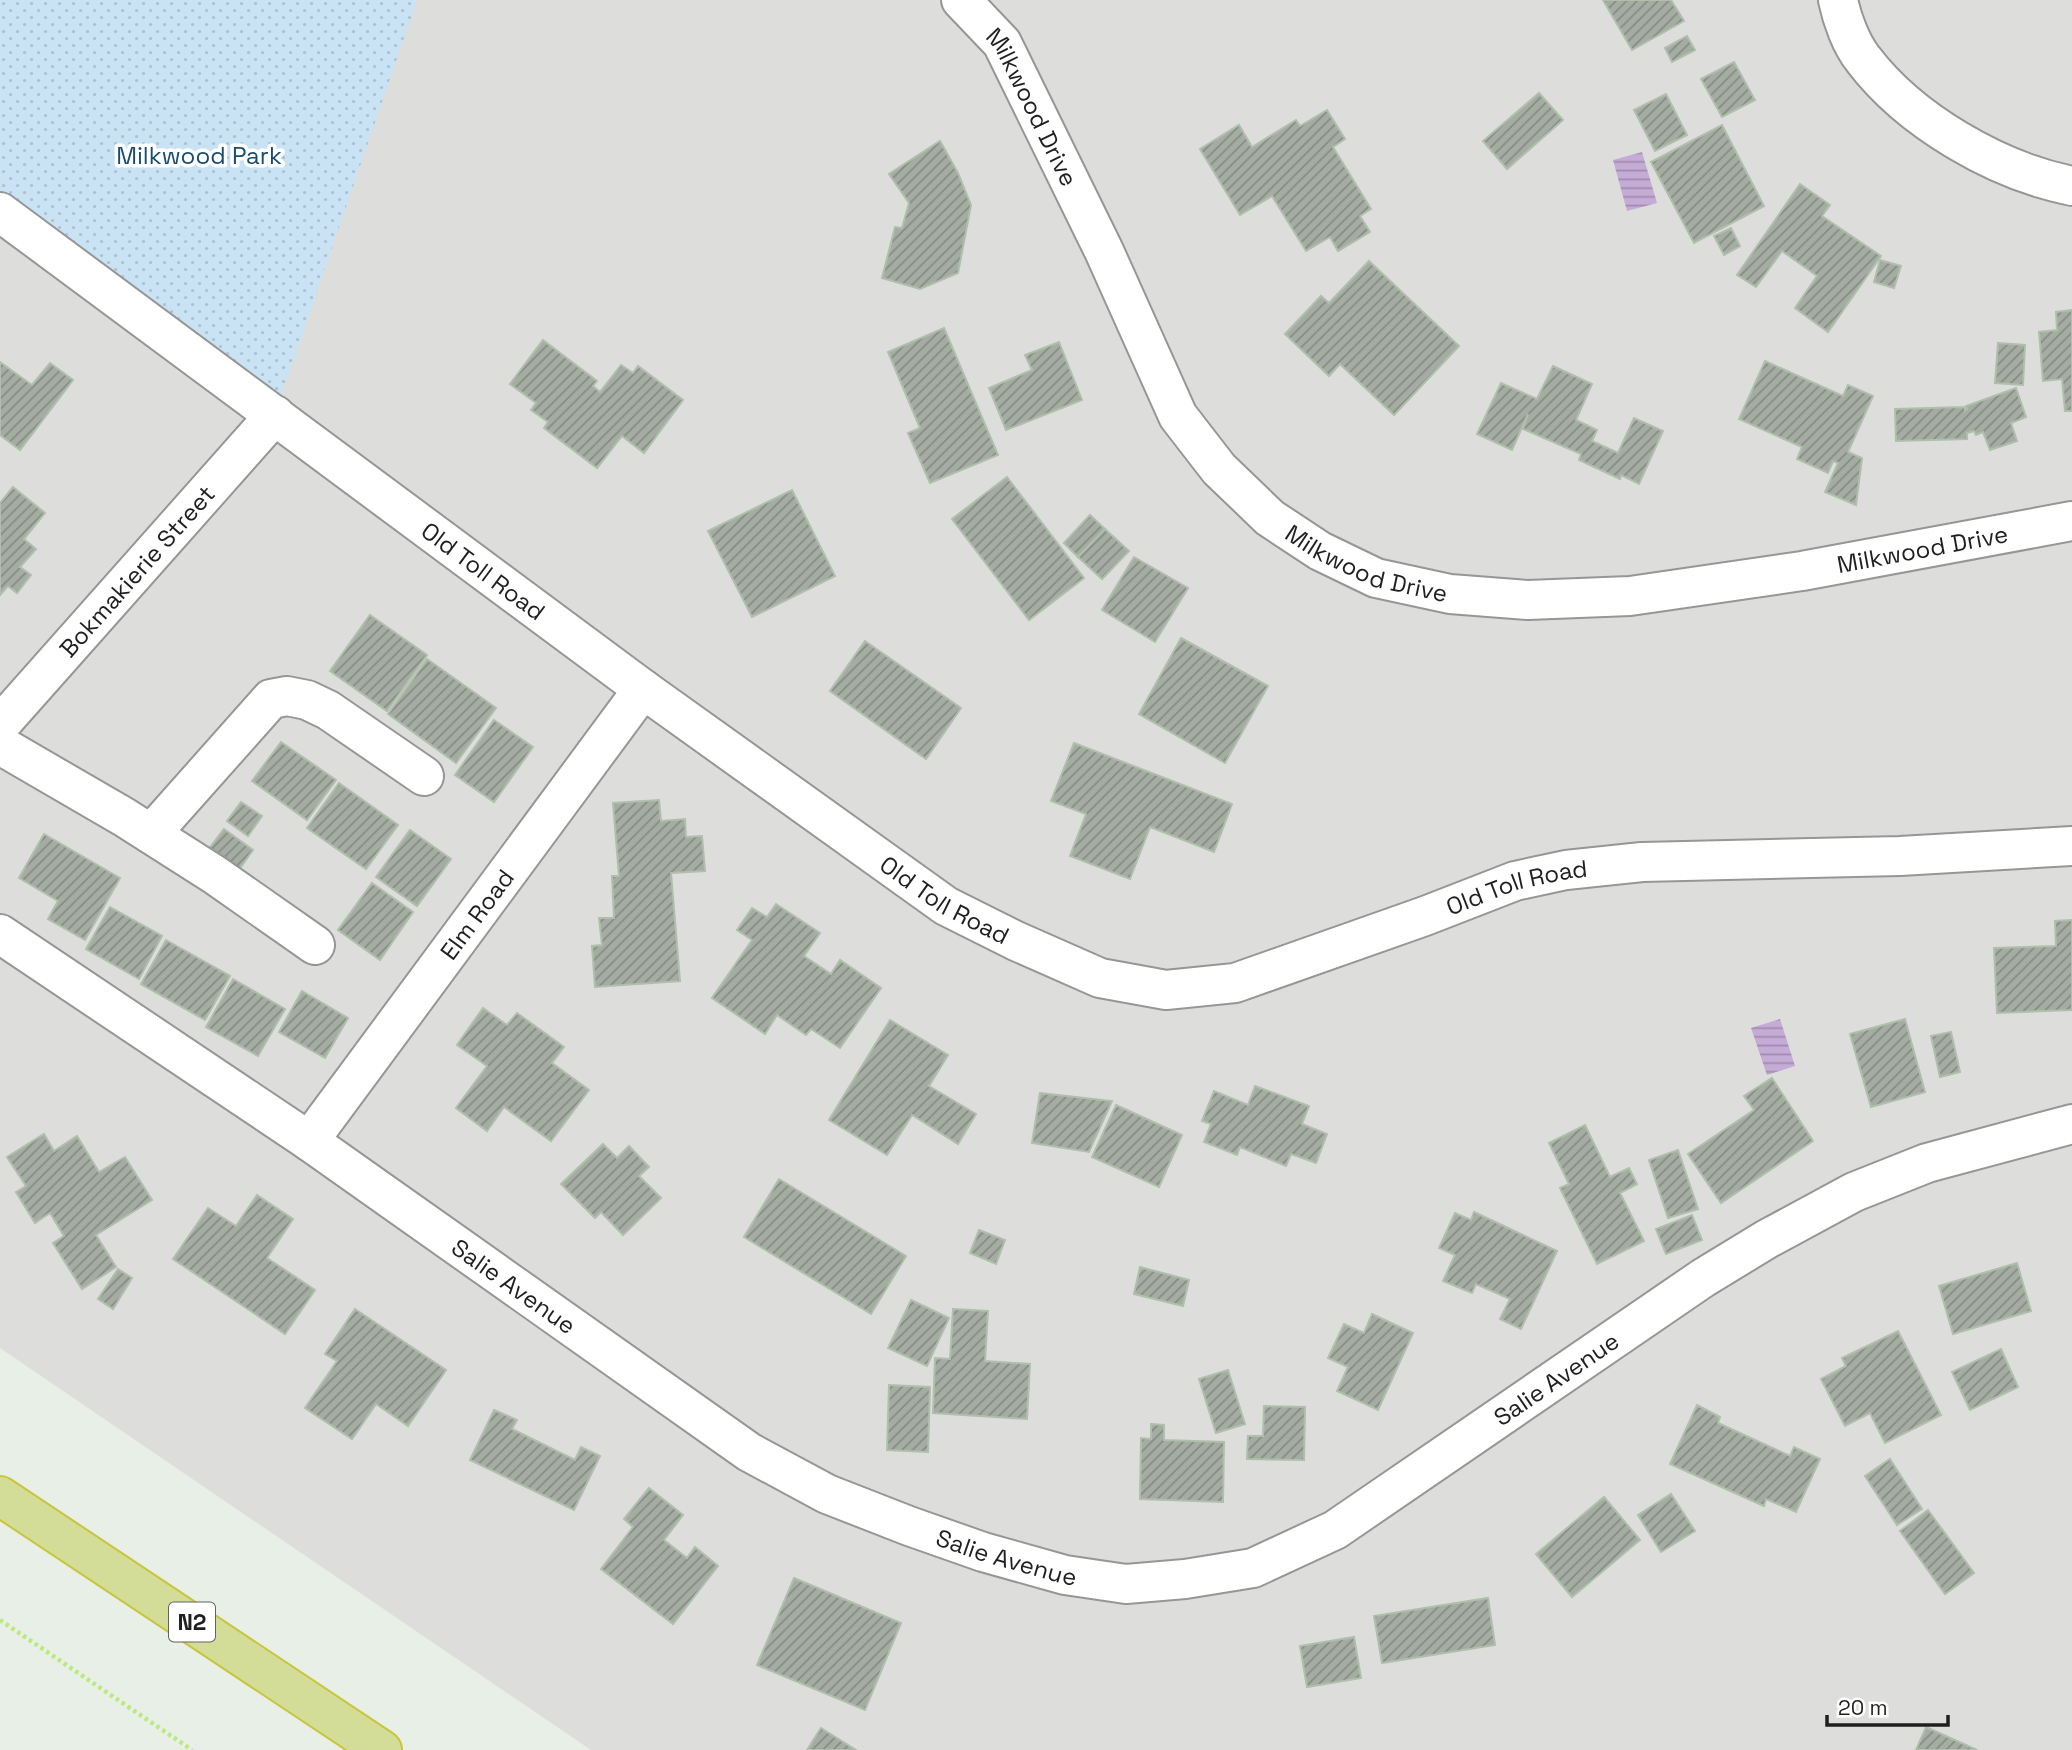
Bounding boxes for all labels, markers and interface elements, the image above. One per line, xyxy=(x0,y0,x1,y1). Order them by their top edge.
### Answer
street label: Milkwood Drive xyxy=(980,21,1085,191)
park label: Milkwood Park xyxy=(116,140,282,171)
street label: Bokmakierie Street xyxy=(52,478,221,663)
street label: Old Toll Road xyxy=(415,515,552,627)
street label: Milkwood Drive xyxy=(1280,517,1451,609)
street label: Milkwood Drive xyxy=(1834,518,2010,580)
street label: Old Toll Road xyxy=(874,848,1015,951)
street label: Old Toll Road xyxy=(1441,852,1589,922)
street label: Elm Road xyxy=(433,863,520,966)
street label: Salie Avenue xyxy=(446,1231,582,1340)
street label: Salie Avenue xyxy=(1487,1325,1625,1432)
street label: Salie Avenue xyxy=(932,1521,1079,1592)
road number: N2 xyxy=(169,1602,215,1642)
scale bar xyxy=(1827,1684,1948,1728)
text: 20 m xyxy=(1838,1694,1888,1721)

